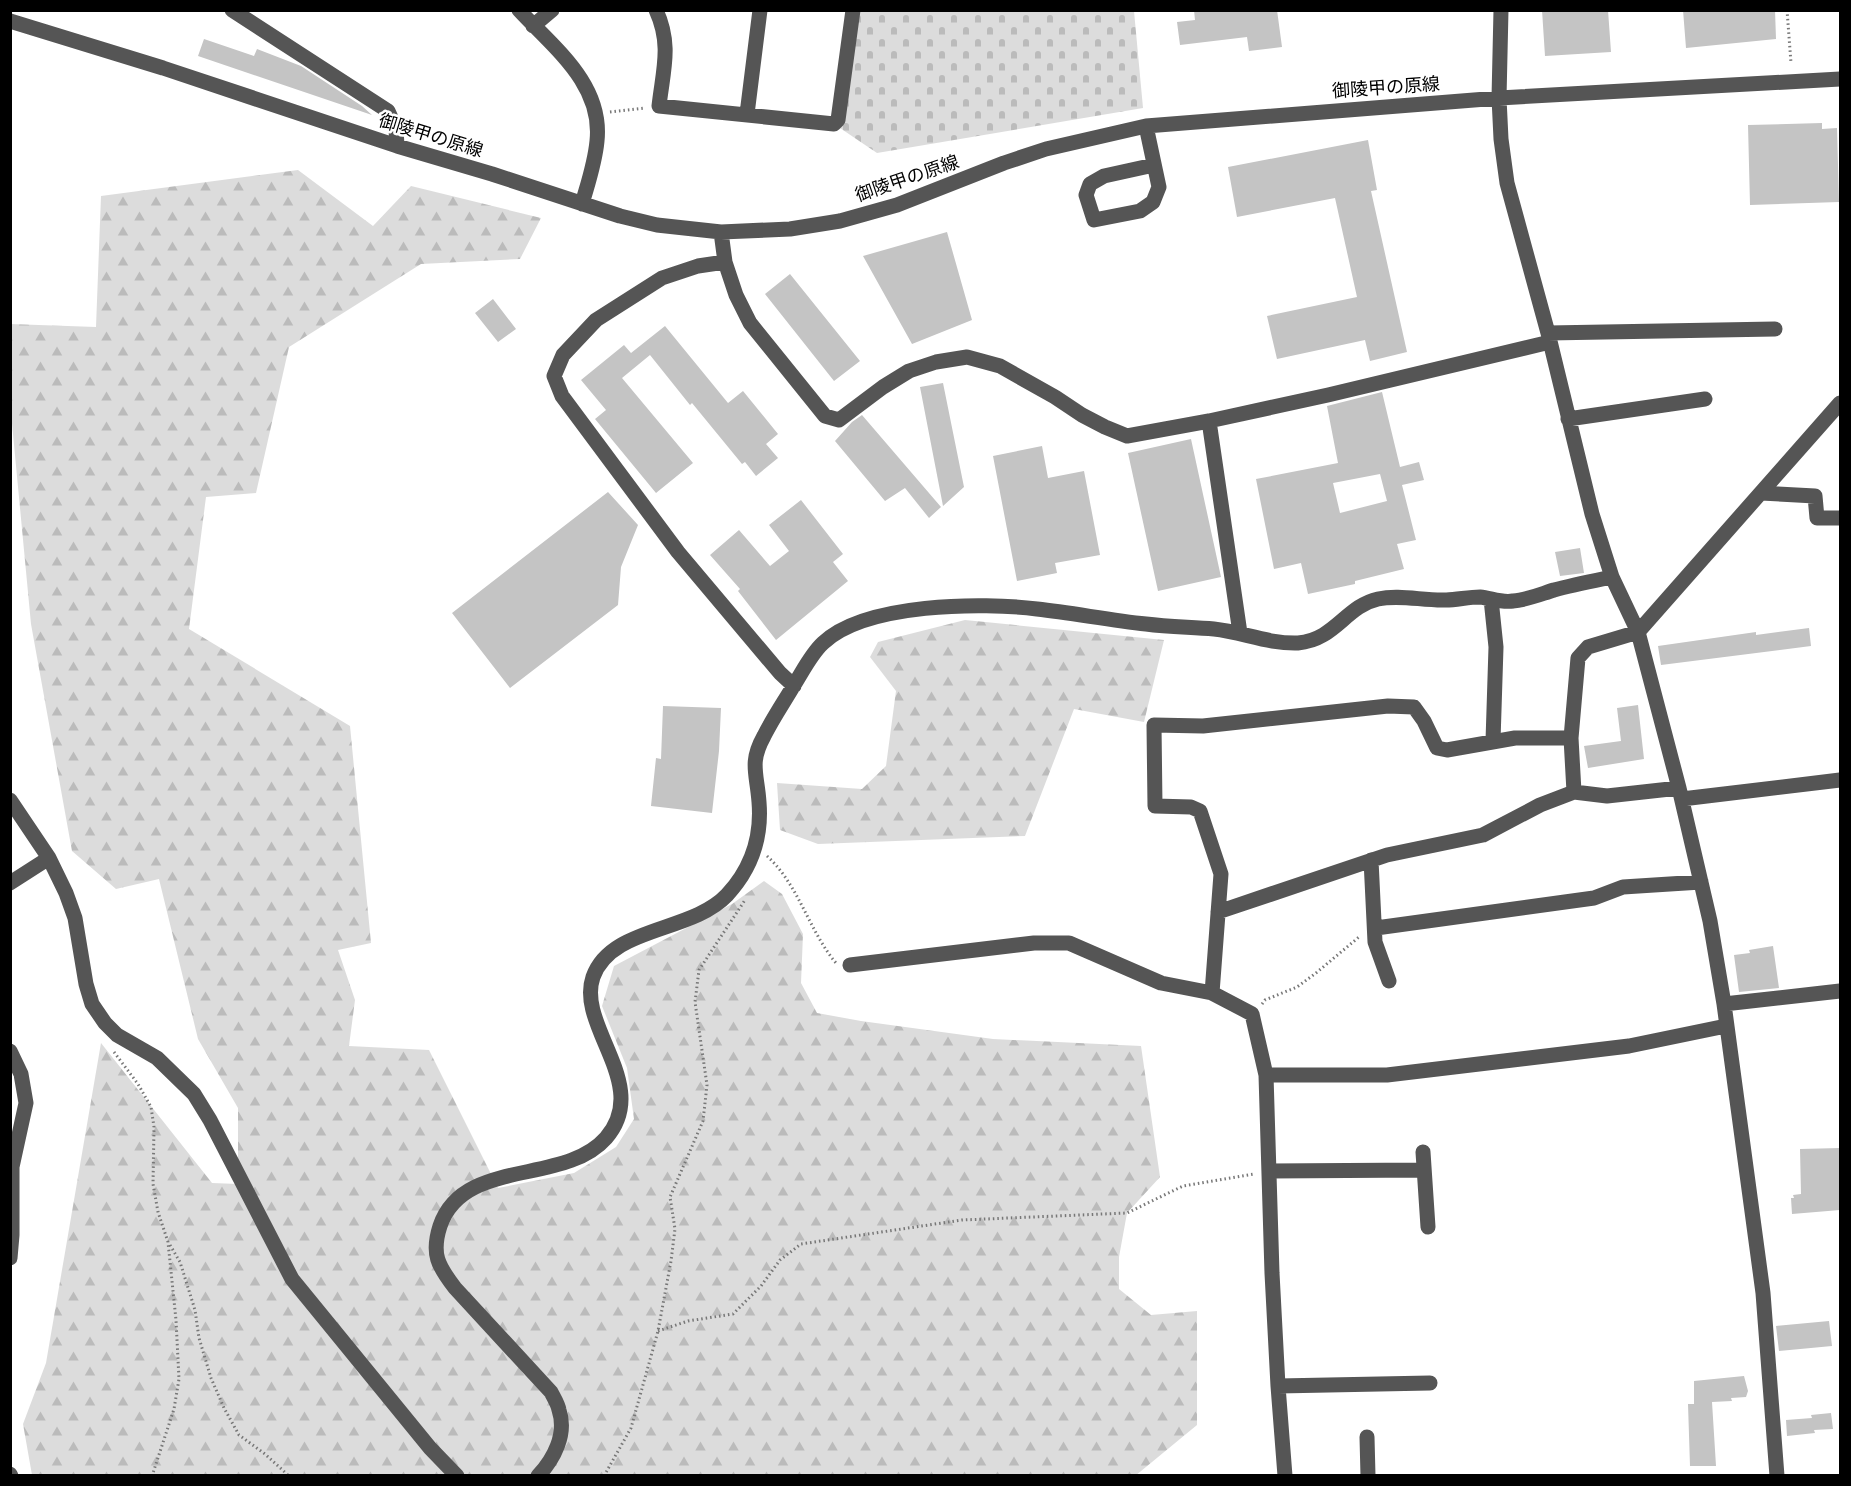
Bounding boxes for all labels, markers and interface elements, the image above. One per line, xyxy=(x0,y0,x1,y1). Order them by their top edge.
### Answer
street label: 御陵甲の原線 xyxy=(1331,71,1441,103)
street label: 御陵甲の原線 xyxy=(376,107,486,163)
street label: 御陵甲の原線 xyxy=(852,149,962,207)

